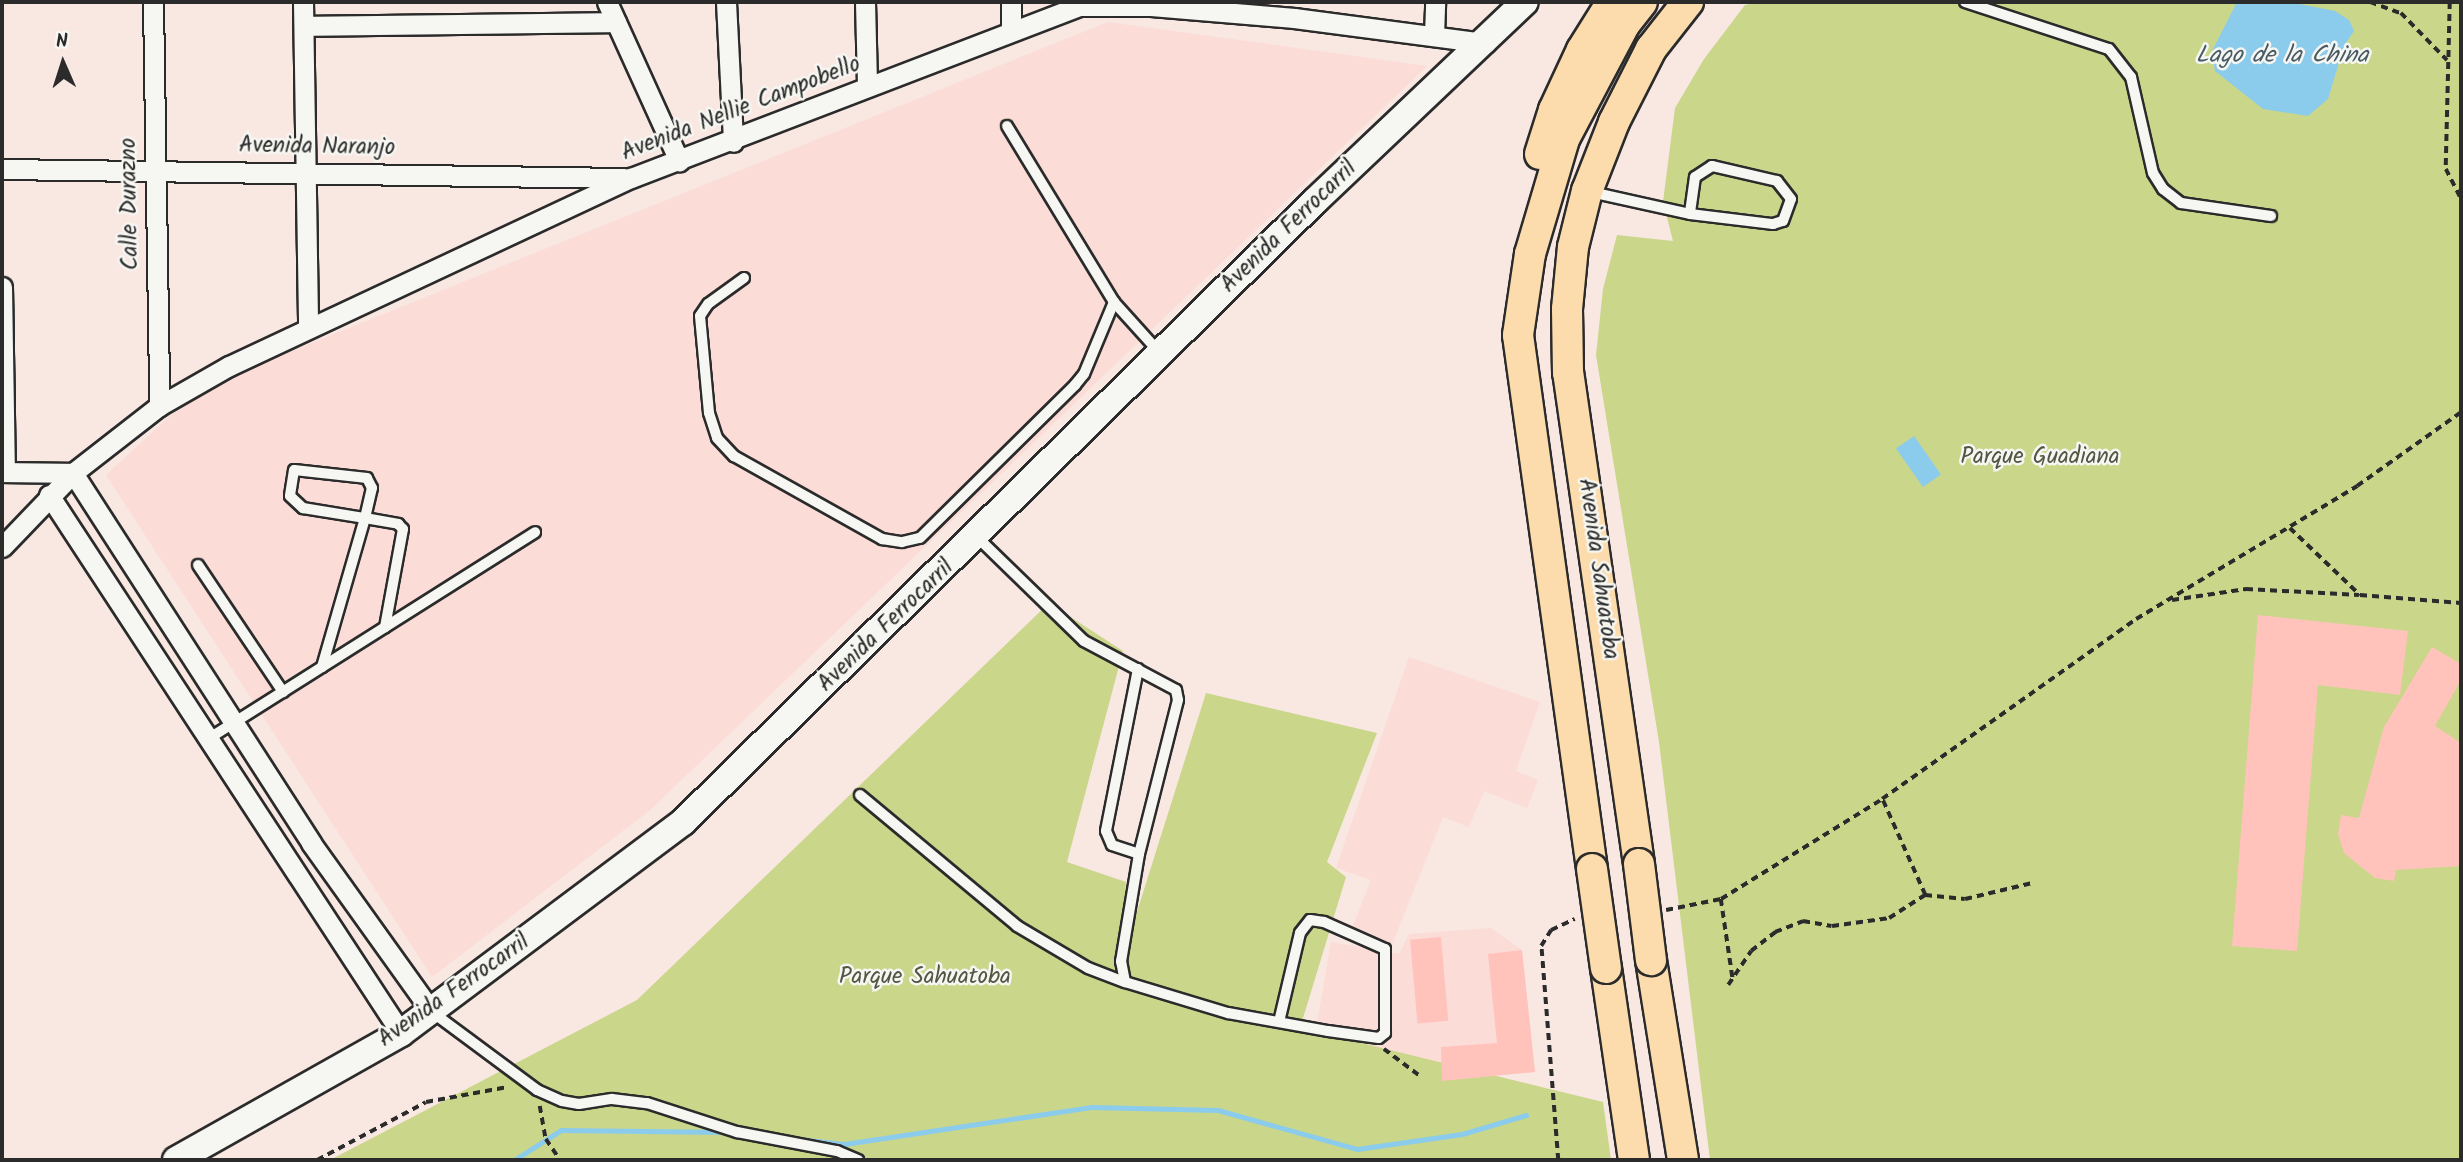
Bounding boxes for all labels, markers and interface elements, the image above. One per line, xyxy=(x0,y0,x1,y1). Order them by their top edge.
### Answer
text: N xyxy=(55,27,69,57)
north arrow xyxy=(28,28,98,98)
water label: Lago de la China xyxy=(2196,42,2368,70)
street label: Avenida Nellie Campobello xyxy=(618,51,864,167)
street label: Avenida Naranjo xyxy=(239,132,395,162)
street label: Calle Durazno xyxy=(115,138,145,270)
street label: Avenida Ferrocarril xyxy=(1215,155,1363,299)
park label: Parque Guadiana xyxy=(1960,443,2120,471)
street label: Avenida Sahuatoba xyxy=(1572,477,1624,661)
street label: Avenida Ferrocarril xyxy=(812,554,960,698)
street label: Avenida Ferrocarril xyxy=(373,928,535,1054)
park label: Parque Sahuatoba xyxy=(839,963,1011,991)

